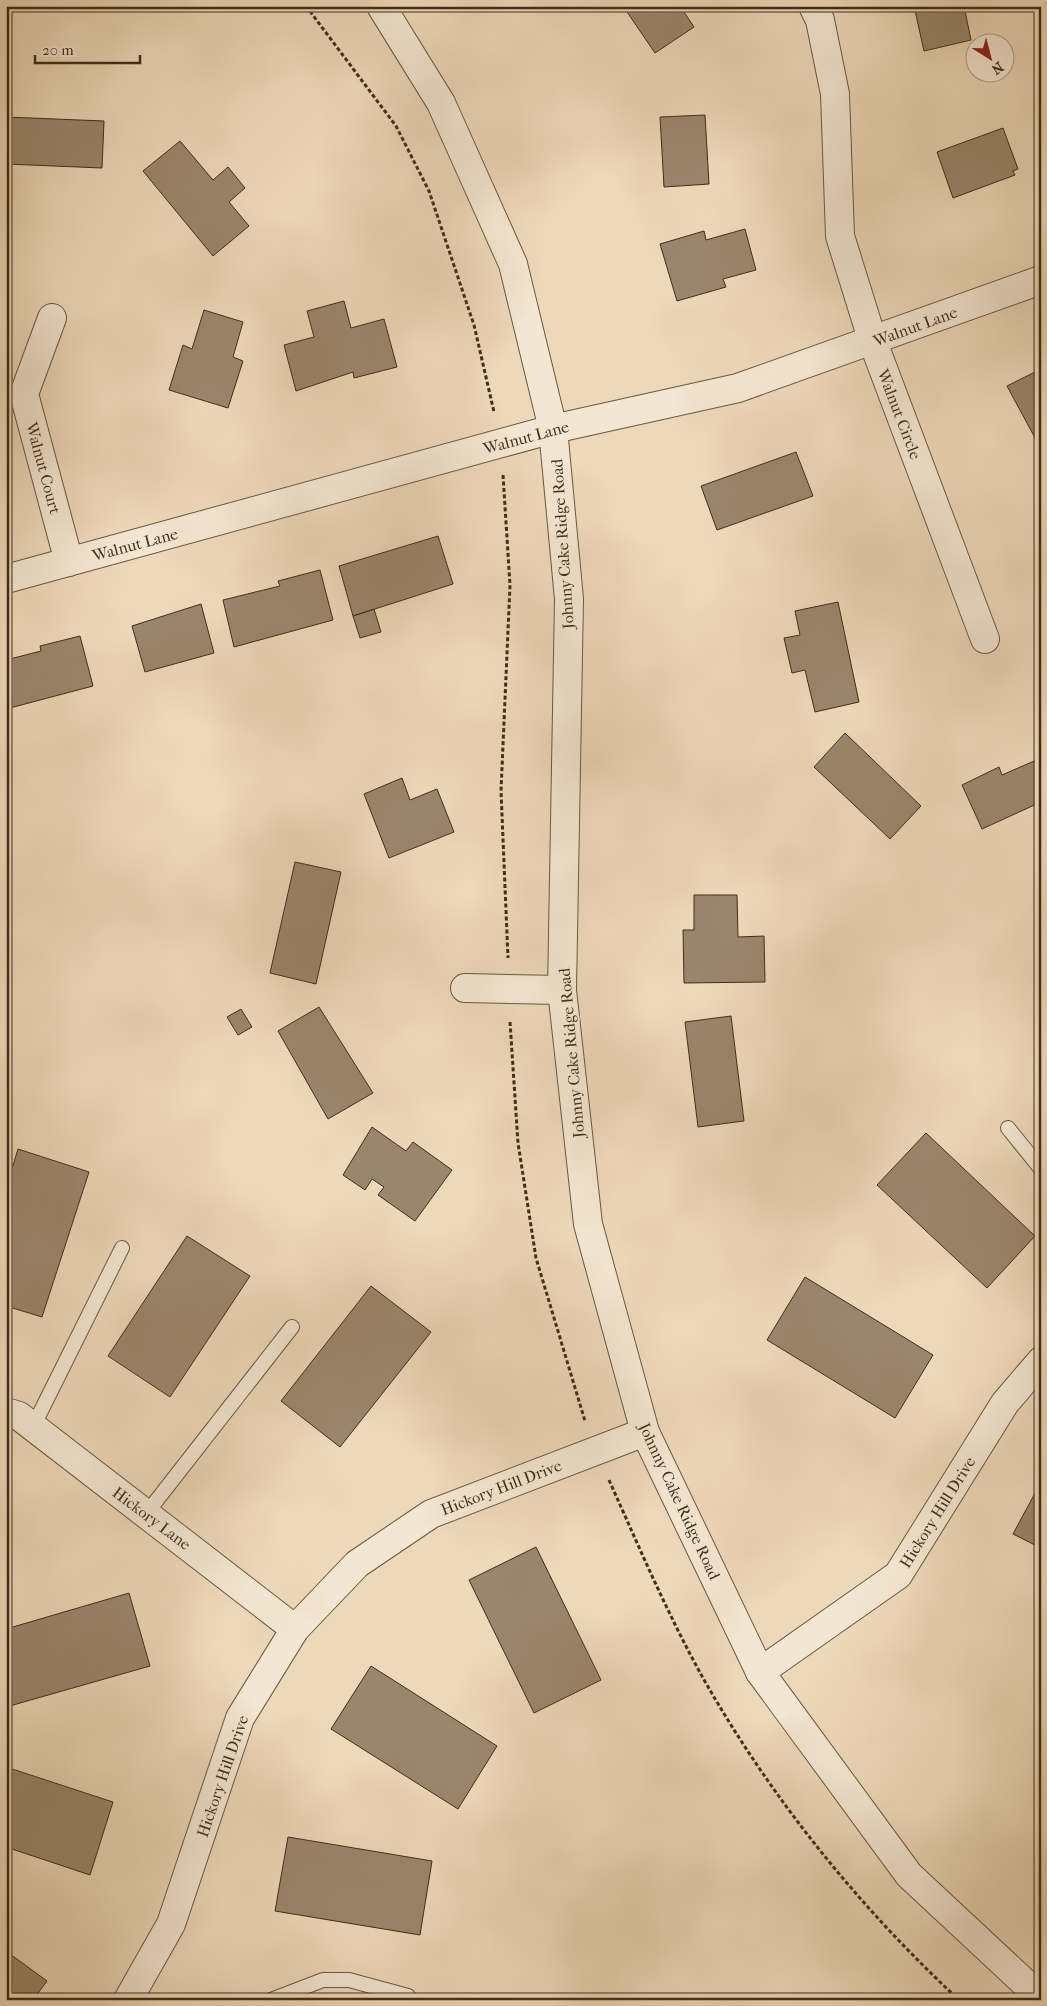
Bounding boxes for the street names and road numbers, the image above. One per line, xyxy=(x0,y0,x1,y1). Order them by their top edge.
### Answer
street label: Walnut Lane xyxy=(870,302,960,351)
street label: Walnut Circle xyxy=(873,365,925,462)
street label: Walnut Lane xyxy=(480,417,571,458)
street label: Walnut Court xyxy=(22,419,65,516)
street label: Johnny Cake Ridge Road xyxy=(547,458,578,632)
street label: Walnut Lane xyxy=(89,524,180,565)
street label: Johnny Cake Ridge Road xyxy=(555,967,589,1141)
street label: Johnny Cake Ridge Road xyxy=(634,1418,724,1583)
street label: Hickory Hill Drive xyxy=(896,1453,979,1571)
street label: Hickory Hill Drive xyxy=(438,1456,564,1519)
street label: Hickory Lane xyxy=(109,1483,195,1554)
street label: Hickory Hill Drive xyxy=(193,1713,252,1840)

